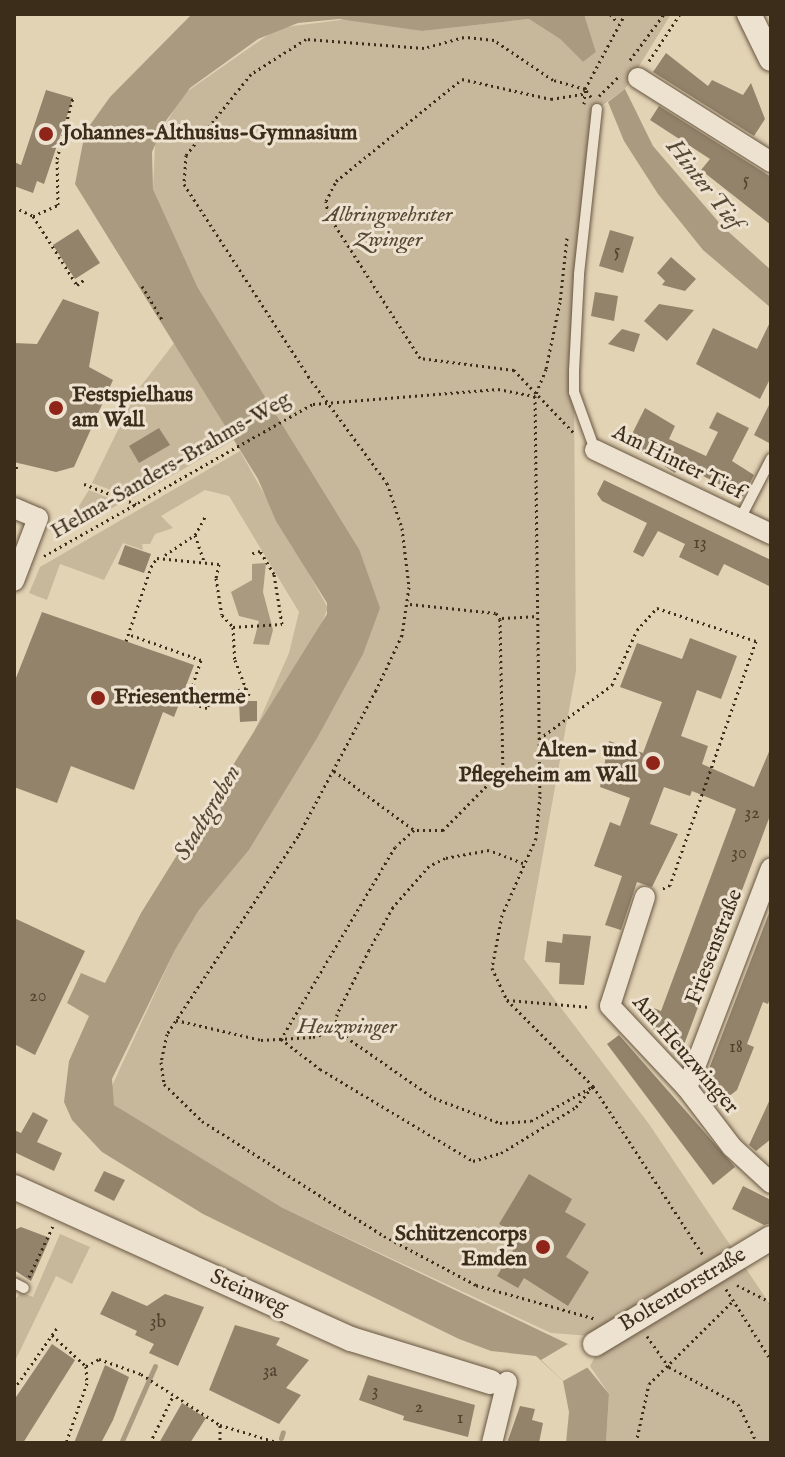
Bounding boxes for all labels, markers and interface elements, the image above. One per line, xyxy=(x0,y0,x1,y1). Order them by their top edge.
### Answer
place label: Johannes-Althusius-Gymnasium xyxy=(62,121,358,147)
marker: Johannes-Althusius-Gymnasium xyxy=(37,125,55,143)
water label: Hinter Tief xyxy=(659,134,749,236)
house number: 5 xyxy=(743,170,749,192)
park label: Albringwehrster Zwinger xyxy=(324,202,452,254)
house number: 5 xyxy=(614,241,620,263)
place label: Festspielhaus am Wall xyxy=(72,382,193,434)
street label: Helma-Sanders-Brahms-Weg xyxy=(46,386,296,546)
marker: Festspielhaus am Wall xyxy=(47,399,65,417)
street label: Am Hinter Tief xyxy=(608,420,748,506)
house number: 13 xyxy=(693,533,707,555)
place label: Friesentherme xyxy=(114,685,246,711)
marker: Friesentherme xyxy=(89,689,107,707)
place label: Alten- und Pflegeheim am Wall xyxy=(458,737,637,788)
marker: Alten- und Pflegeheim am Wall xyxy=(644,754,662,772)
water label: Stadtgraben xyxy=(168,760,248,866)
house number: 32 xyxy=(744,803,760,825)
house number: 30 xyxy=(731,843,747,865)
street label: Friesenstraße xyxy=(681,886,749,1008)
house number: 20 xyxy=(29,986,47,1008)
street label: Am Heuzwinger xyxy=(626,990,744,1120)
park label: Heuzwinger xyxy=(298,1015,396,1041)
house number: 18 xyxy=(729,1037,743,1059)
place label: Schützencorps Emden xyxy=(395,1221,527,1272)
marker: Schützencorps Emden xyxy=(534,1238,552,1256)
street label: Boltentorstraße xyxy=(615,1242,751,1338)
street label: Steinweg xyxy=(206,1264,292,1322)
house number: 3b xyxy=(150,1312,166,1334)
house number: 3a xyxy=(263,1361,277,1383)
house number: 3 xyxy=(372,1381,378,1403)
house number: 2 xyxy=(415,1397,423,1419)
house number: 1 xyxy=(457,1408,463,1430)

